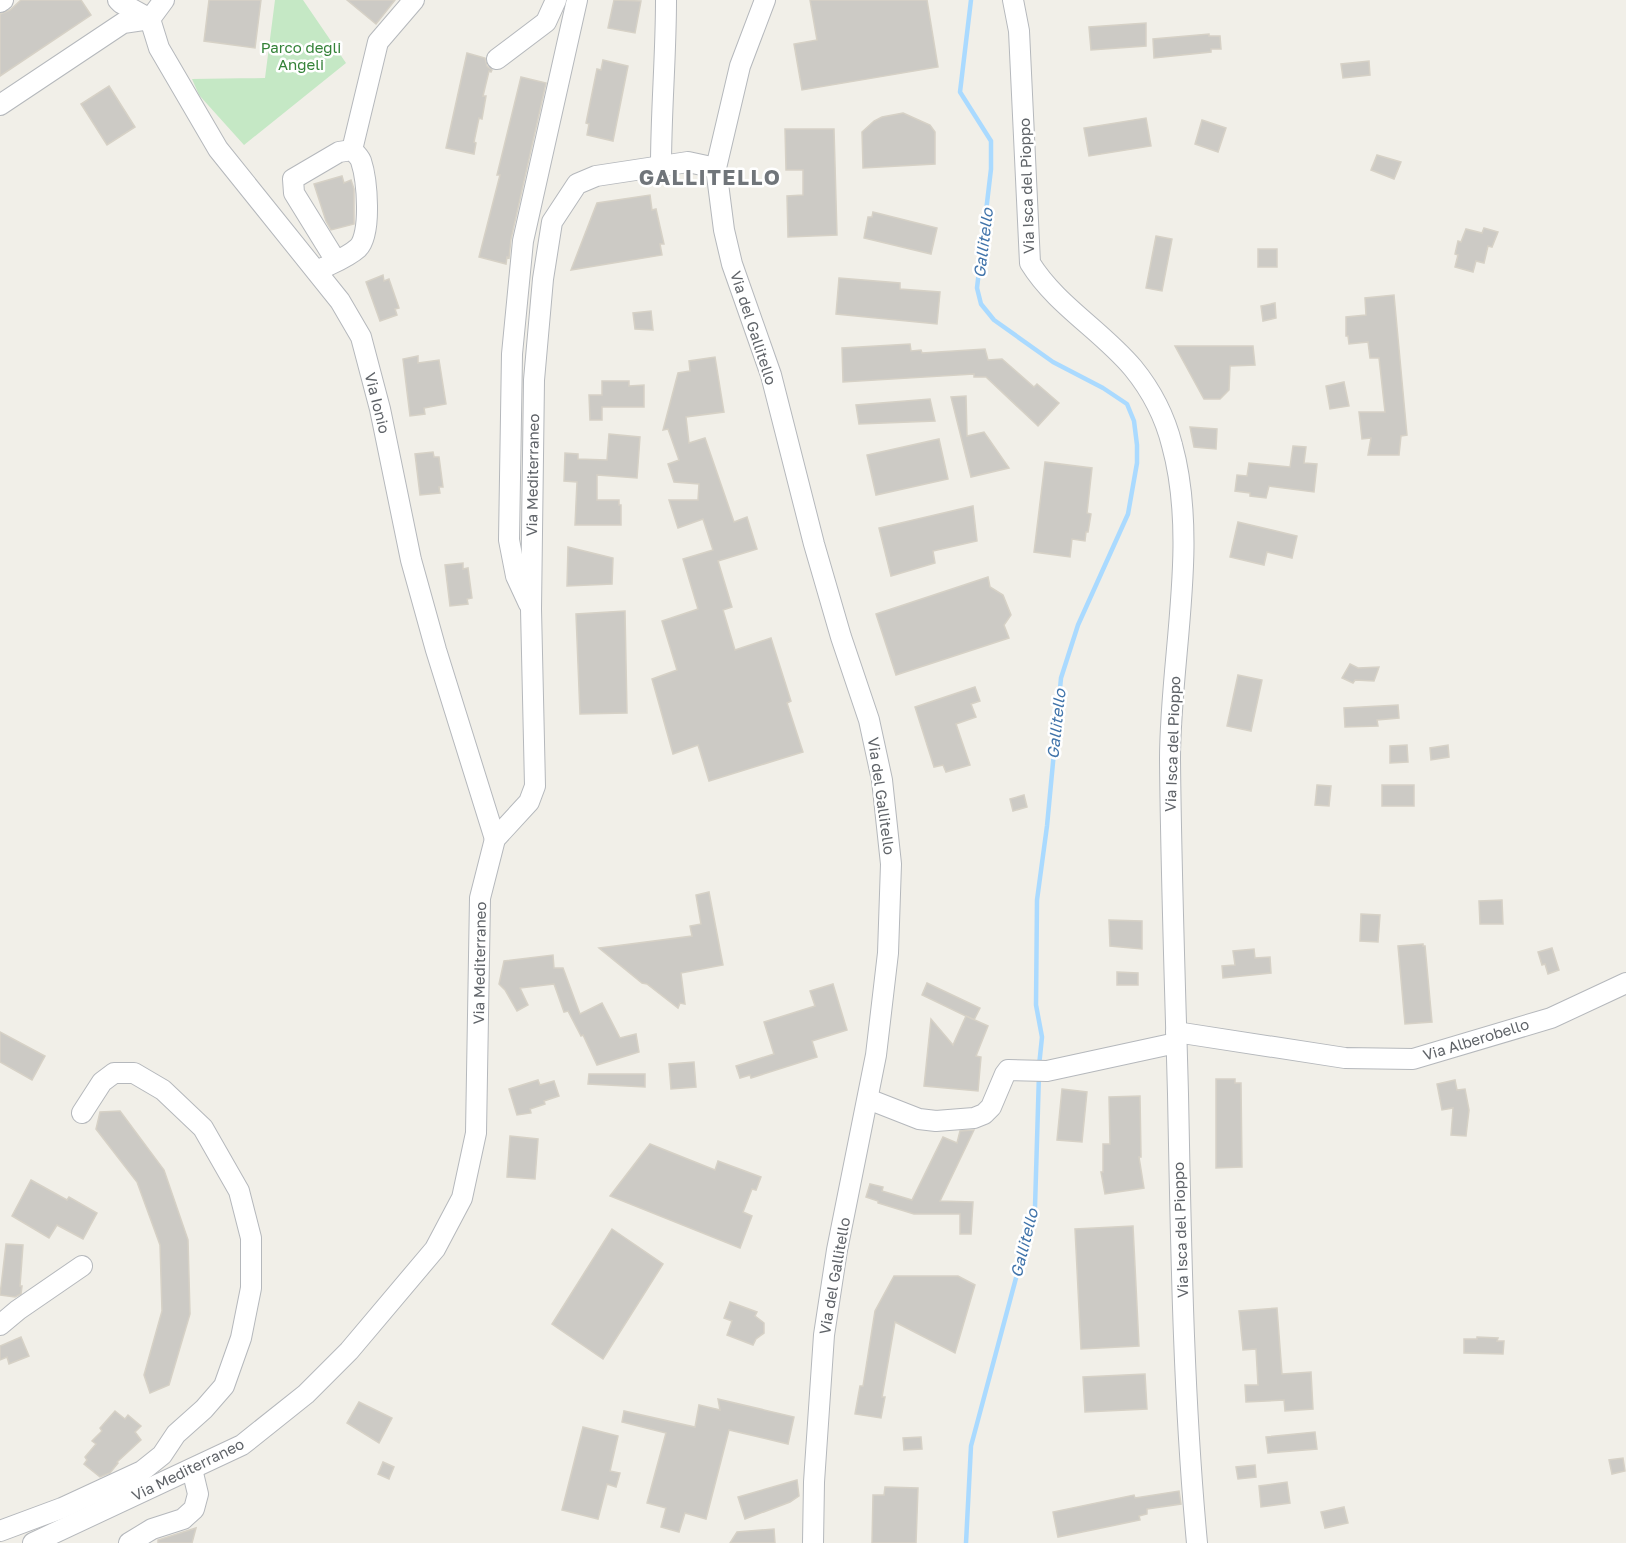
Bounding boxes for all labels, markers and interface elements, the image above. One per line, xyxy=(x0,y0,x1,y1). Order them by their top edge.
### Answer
park label: Parco degli Angeli xyxy=(261,38,341,73)
street label: Via Isca del Pioppo xyxy=(1015,118,1037,254)
district label: GALLITELLO xyxy=(639,164,781,190)
water label: Gallitello xyxy=(969,206,997,279)
street label: Via del Gallitello xyxy=(727,269,781,387)
street label: Via Ionio xyxy=(362,370,394,435)
street label: Via Mediterraneo xyxy=(522,413,542,537)
street label: Via Isca del Pioppo xyxy=(1161,676,1183,812)
water label: Gallitello xyxy=(1042,687,1070,760)
street label: Via del Gallitello xyxy=(865,736,899,856)
street label: Via Mediterraneo xyxy=(469,901,489,1025)
street label: Via Alberobello xyxy=(1421,1014,1531,1064)
street label: Via Isca del Pioppo xyxy=(1169,1162,1191,1298)
water label: Gallitello xyxy=(1006,1205,1043,1279)
street label: Via del Gallitello xyxy=(815,1216,853,1336)
street label: Via Mediterraneo xyxy=(128,1434,247,1504)

